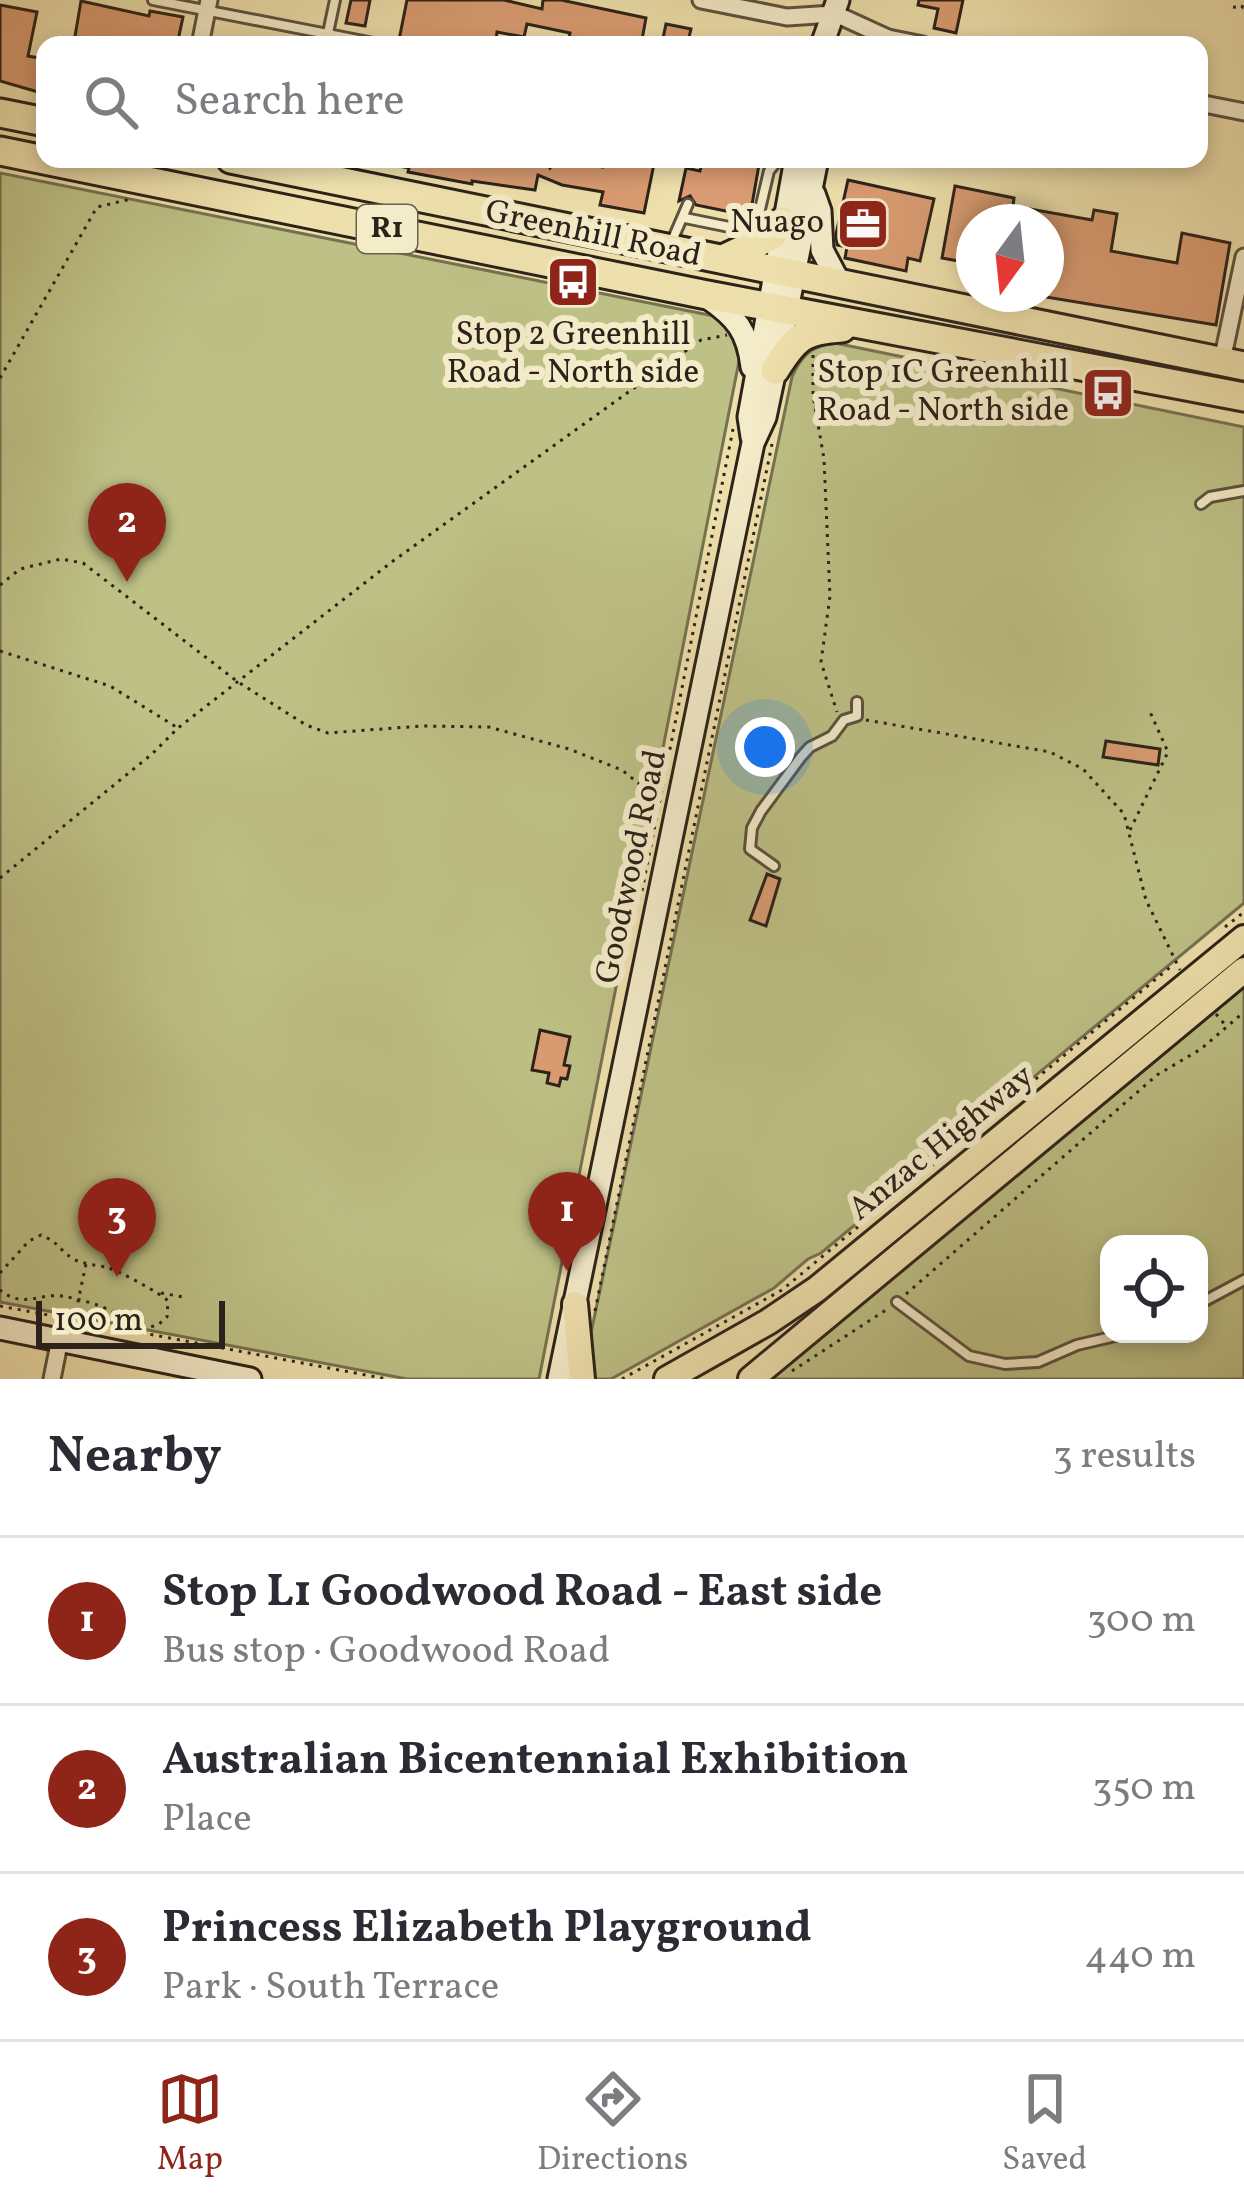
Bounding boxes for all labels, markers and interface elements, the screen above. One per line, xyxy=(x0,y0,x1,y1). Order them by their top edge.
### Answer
search box xyxy=(36,36,1208,168)
icon: search xyxy=(78,69,144,135)
text: Search here xyxy=(174,71,405,134)
street label: Greenhill Road xyxy=(481,190,705,280)
office icon: Nuago xyxy=(835,196,891,252)
place label: Nuago xyxy=(730,201,824,247)
north arrow xyxy=(956,204,1064,312)
road number: R1 xyxy=(357,205,417,253)
bus stop icon: Stop 2 Greenhill Road - North side xyxy=(545,254,601,310)
place label: Stop 2 Greenhill Road - North side xyxy=(447,313,699,397)
place label: Stop 1C Greenhill Road - North side xyxy=(817,351,1069,435)
bus stop icon: Stop 1C Greenhill Road - North side xyxy=(1080,365,1136,421)
pin: 2 xyxy=(88,483,166,582)
your location xyxy=(735,717,795,777)
street label: Goodwood Road xyxy=(586,746,680,988)
street label: Anzac Highway xyxy=(840,1055,1044,1233)
pin: 1 xyxy=(528,1172,606,1271)
pin: 3 xyxy=(78,1178,156,1277)
map controls xyxy=(1100,1235,1208,1343)
button: locate xyxy=(1100,1235,1208,1343)
scale bar xyxy=(36,1295,225,1348)
text: 100 m xyxy=(54,1299,143,1345)
text: Nearby xyxy=(48,1422,222,1493)
text: 3 results xyxy=(1053,1430,1196,1484)
text: Stop L1 Goodwood Road - East side xyxy=(162,1562,882,1625)
text: 1 xyxy=(79,1594,95,1648)
text: 300 m xyxy=(1087,1594,1196,1648)
text: Bus stop · Goodwood Road xyxy=(162,1625,610,1679)
text: Australian Bicentennial Exhibition xyxy=(162,1730,909,1793)
text: 2 xyxy=(77,1762,97,1816)
text: 350 m xyxy=(1092,1762,1196,1816)
text: Place xyxy=(162,1793,252,1847)
text: Princess Elizabeth Playground xyxy=(162,1898,812,1961)
text: 3 xyxy=(77,1930,97,1984)
text: 440 m xyxy=(1084,1930,1196,1984)
text: Park · South Terrace xyxy=(162,1961,499,2015)
tab: Map xyxy=(157,2066,223,2184)
tab: Directions xyxy=(537,2066,688,2184)
tab: Saved xyxy=(1002,2066,1087,2184)

